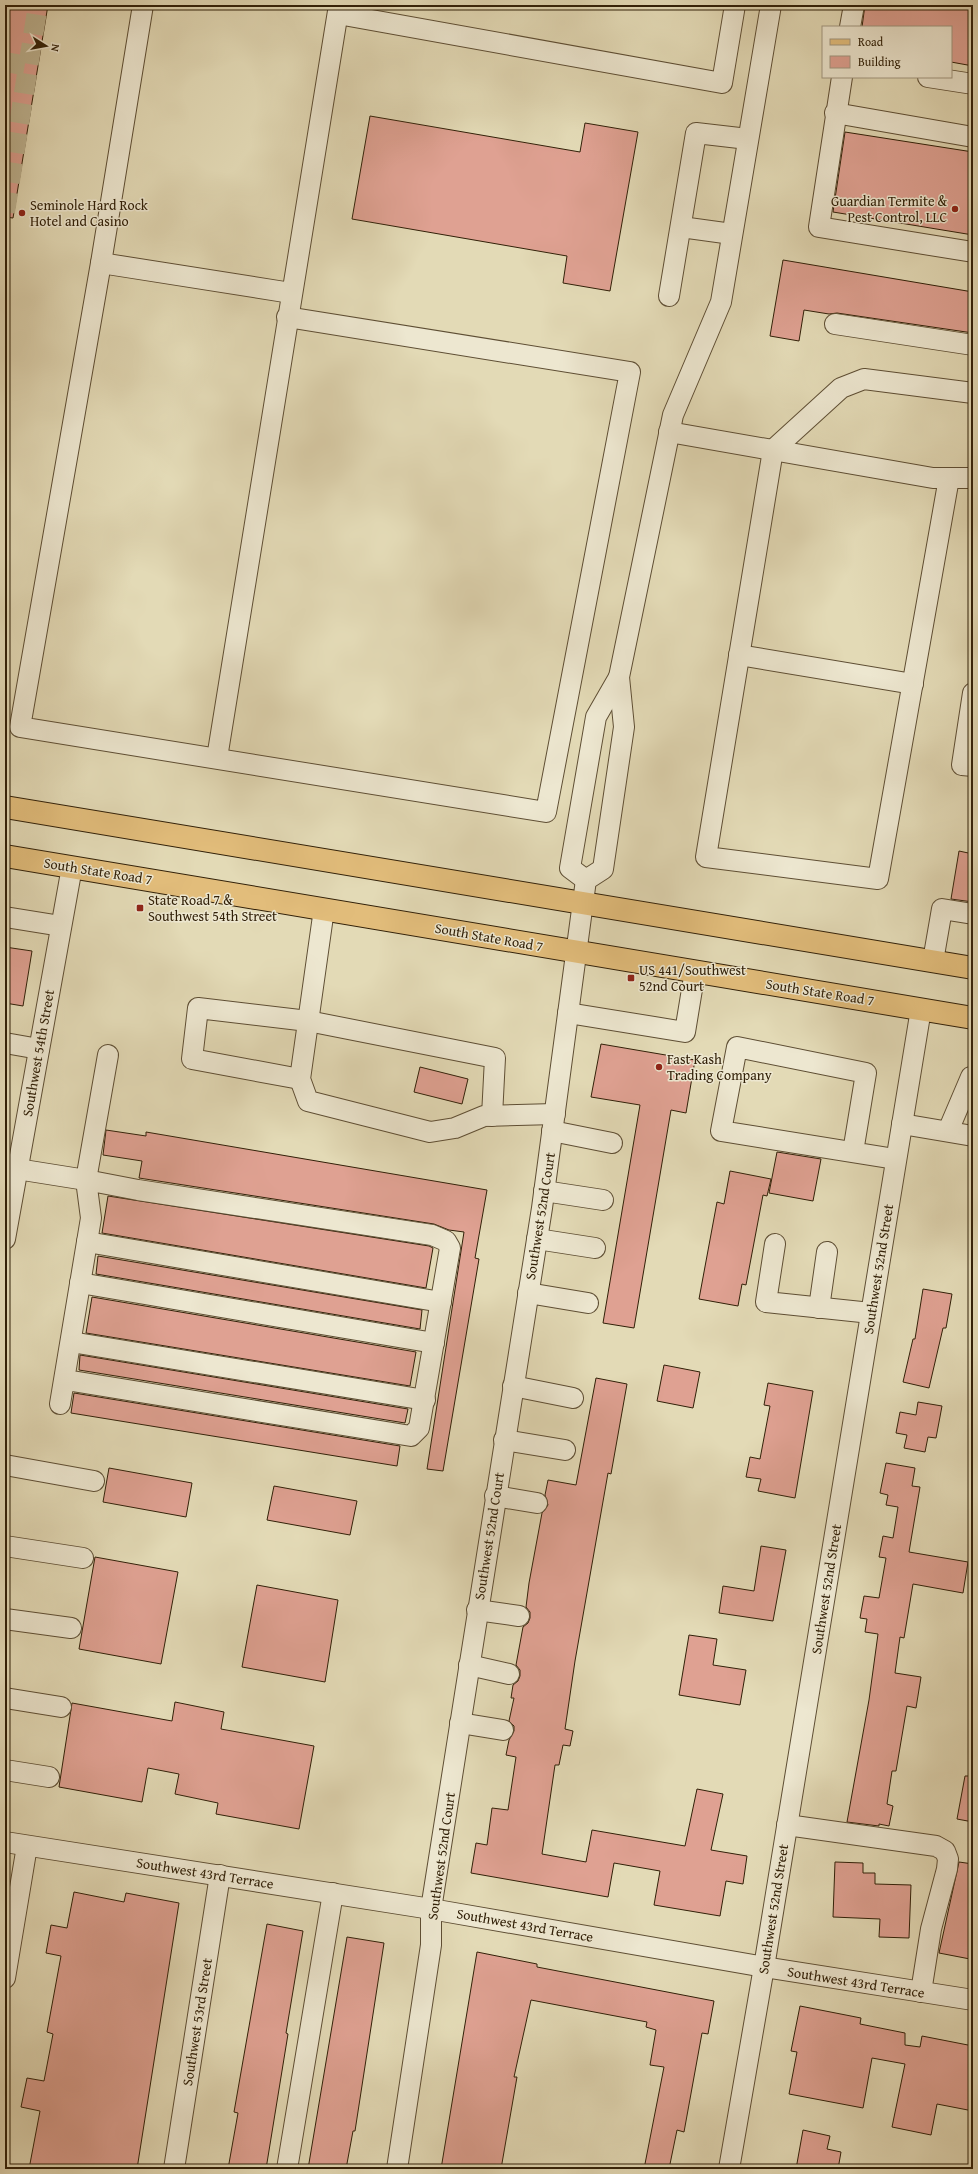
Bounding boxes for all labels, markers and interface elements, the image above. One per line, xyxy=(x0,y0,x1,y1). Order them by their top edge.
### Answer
north arrow xyxy=(26,26,66,66)
legend xyxy=(822,26,952,78)
text: Road xyxy=(858,33,884,50)
text: N xyxy=(47,43,64,54)
text: Building xyxy=(858,53,901,70)
place label: Guardian Termite & Pest Control, LLC xyxy=(831,191,948,227)
place label: Seminole Hard Rock Hotel and Casino xyxy=(30,195,149,231)
marker: Guardian Termite & Pest Control, LLC xyxy=(950,204,960,214)
marker: Seminole Hard Rock Hotel and Casino xyxy=(17,208,27,218)
street label: South State Road 7 xyxy=(42,853,154,889)
place label: State Road 7 & Southwest 54th Street xyxy=(148,890,277,926)
marker: State Road 7 & Southwest 54th Street xyxy=(135,903,145,913)
street label: South State Road 7 xyxy=(433,918,545,956)
place label: US 441/Southwest 52nd Court xyxy=(639,960,746,996)
marker: US 441/Southwest 52nd Court xyxy=(626,973,636,983)
street label: South State Road 7 xyxy=(764,974,876,1010)
street label: Southwest 54th Street xyxy=(17,988,59,1118)
place label: Fast Kash Trading Company xyxy=(667,1049,772,1085)
marker: Fast Kash Trading Company xyxy=(654,1062,664,1072)
street label: Southwest 52nd Court xyxy=(520,1151,560,1281)
street label: Southwest 52nd Street xyxy=(858,1202,898,1335)
street label: Southwest 52nd Court xyxy=(469,1471,509,1601)
street label: Southwest 52nd Street xyxy=(806,1522,846,1655)
street label: Southwest 52nd Court xyxy=(422,1791,460,1921)
street label: Southwest 52nd Street xyxy=(753,1842,793,1975)
street label: Southwest 43rd Terrace xyxy=(135,1852,275,1894)
street label: Southwest 43rd Terrace xyxy=(455,1903,595,1947)
street label: Southwest 53rd Street xyxy=(177,1957,217,2087)
street label: Southwest 43rd Terrace xyxy=(786,1961,926,2003)

